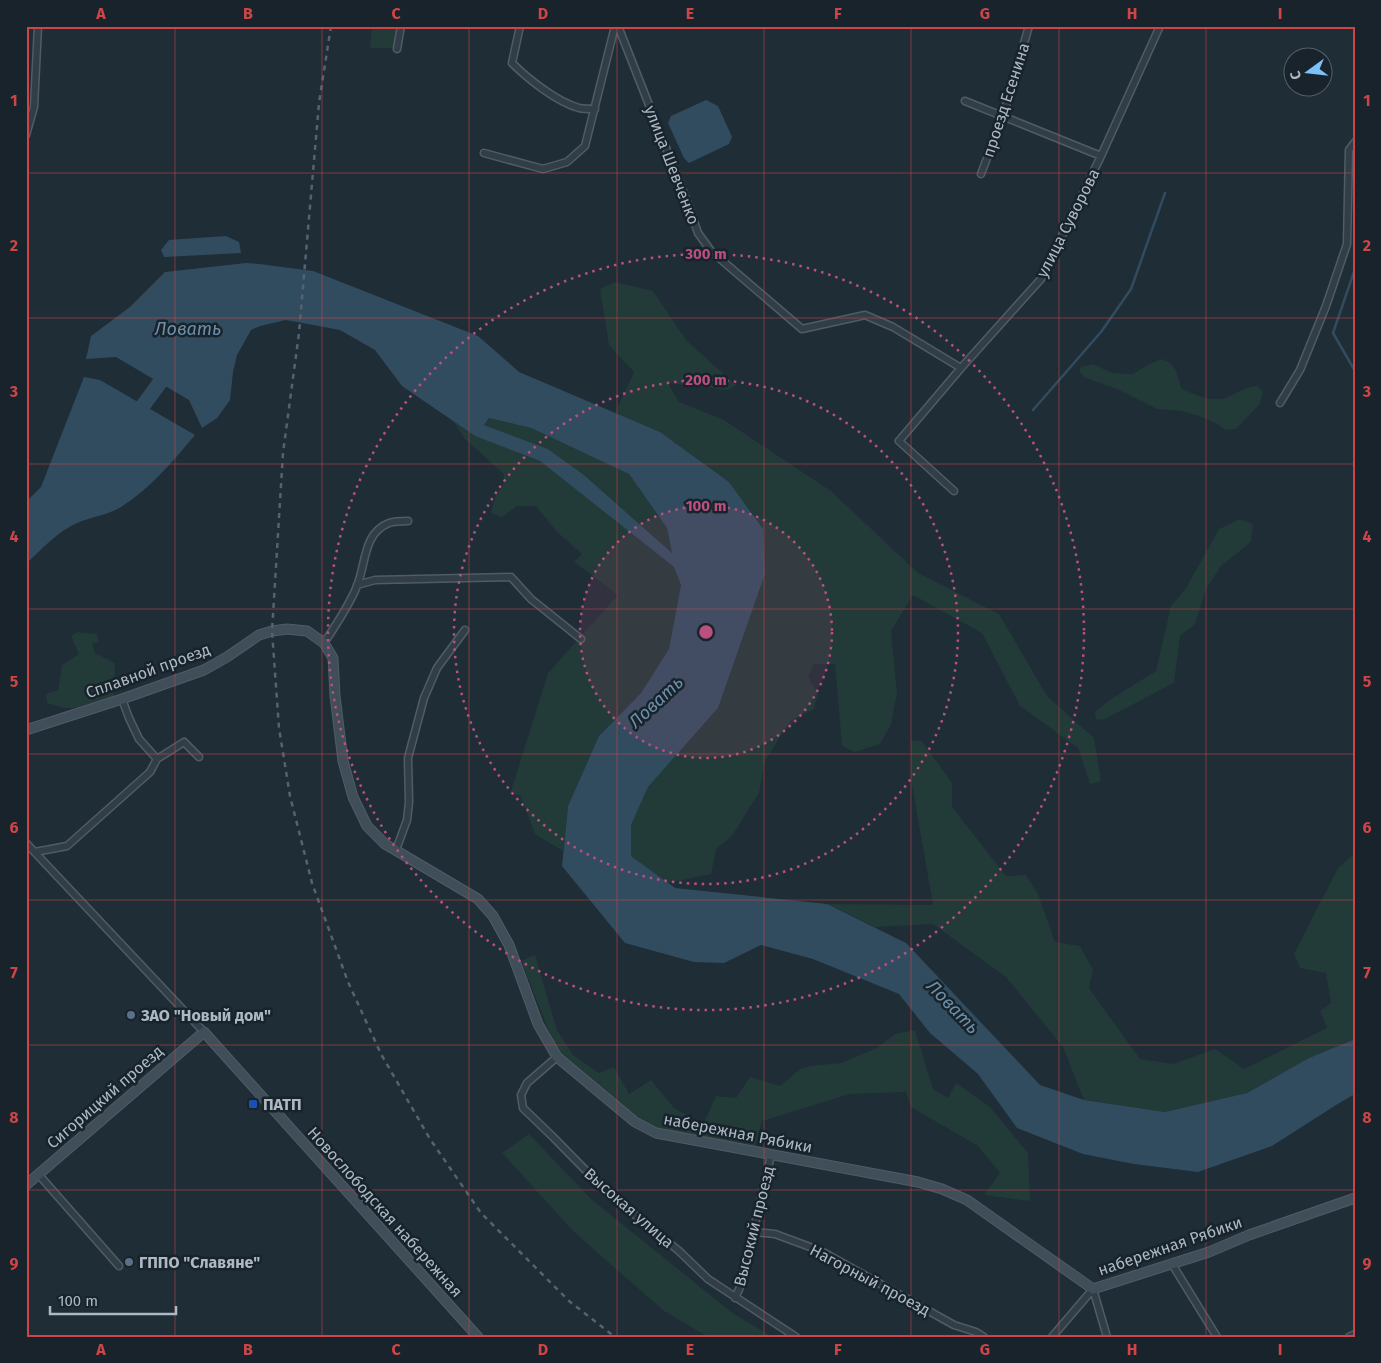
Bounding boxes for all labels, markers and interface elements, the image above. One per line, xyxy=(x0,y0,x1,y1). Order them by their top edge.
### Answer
text: A xyxy=(95,4,106,23)
text: B xyxy=(243,4,253,23)
text: C xyxy=(391,4,401,23)
text: D xyxy=(538,4,548,23)
text: E xyxy=(686,4,694,23)
text: F xyxy=(834,4,842,23)
text: G xyxy=(980,4,990,23)
text: H xyxy=(1127,4,1137,23)
text: I xyxy=(1278,4,1282,23)
street label: проезд Есенина xyxy=(979,40,1033,160)
north arrow xyxy=(1284,48,1334,98)
text: С xyxy=(1287,69,1305,81)
text: 1 xyxy=(10,91,18,110)
text: 1 xyxy=(1363,91,1371,110)
street label: улица Шевченко xyxy=(641,103,703,227)
street label: улица Суворова xyxy=(1032,165,1104,281)
text: 2 xyxy=(10,236,18,255)
text: 2 xyxy=(1363,236,1371,255)
text: 300 m xyxy=(684,245,727,263)
water label: Ловать xyxy=(154,318,221,340)
text: 200 m xyxy=(685,371,727,389)
text: 3 xyxy=(9,382,18,401)
text: 3 xyxy=(1362,382,1371,401)
text: 100 m xyxy=(686,497,726,515)
text: 4 xyxy=(9,527,19,546)
text: 4 xyxy=(1362,527,1372,546)
centre of rings xyxy=(697,623,715,641)
street label: Сплавной проезд xyxy=(83,640,213,702)
water label: Ловать xyxy=(623,671,688,733)
text: 5 xyxy=(10,672,19,691)
text: 5 xyxy=(1363,672,1372,691)
text: 6 xyxy=(9,818,19,837)
text: 6 xyxy=(1362,818,1372,837)
text: 7 xyxy=(10,963,18,982)
text: 7 xyxy=(1363,963,1371,982)
water label: Ловать xyxy=(921,975,984,1039)
place label: ЗАО "Новый дом" xyxy=(140,1006,271,1025)
marker: ЗАО "Новый дом" xyxy=(125,1009,137,1021)
street label: Сигорицкий проезд xyxy=(43,1041,167,1153)
place label: ПАТП xyxy=(263,1095,302,1114)
marker: ПАТП xyxy=(247,1098,259,1110)
text: 8 xyxy=(9,1108,19,1127)
text: 8 xyxy=(1362,1108,1372,1127)
street label: набережная Рябики xyxy=(662,1109,814,1157)
street label: Новослободская набережная xyxy=(304,1123,466,1301)
street label: Высокая улица xyxy=(580,1164,678,1252)
street label: Высокий проезд xyxy=(730,1164,778,1288)
street label: набережная Рябики xyxy=(1095,1212,1245,1280)
street label: Нагорный проезд xyxy=(807,1240,933,1320)
place label: ГППО "Славяне" xyxy=(139,1253,260,1272)
text: 9 xyxy=(10,1254,19,1273)
text: 9 xyxy=(1363,1254,1372,1273)
marker: ГППО "Славяне" xyxy=(123,1256,135,1268)
scale bar xyxy=(50,1283,176,1315)
text: 100 m xyxy=(58,1292,98,1310)
text: A xyxy=(95,1340,106,1359)
text: B xyxy=(243,1340,253,1359)
text: C xyxy=(391,1340,401,1359)
text: D xyxy=(538,1340,548,1359)
text: E xyxy=(686,1340,694,1359)
text: F xyxy=(834,1340,842,1359)
text: G xyxy=(980,1340,990,1359)
text: H xyxy=(1127,1340,1137,1359)
text: I xyxy=(1278,1340,1282,1359)

